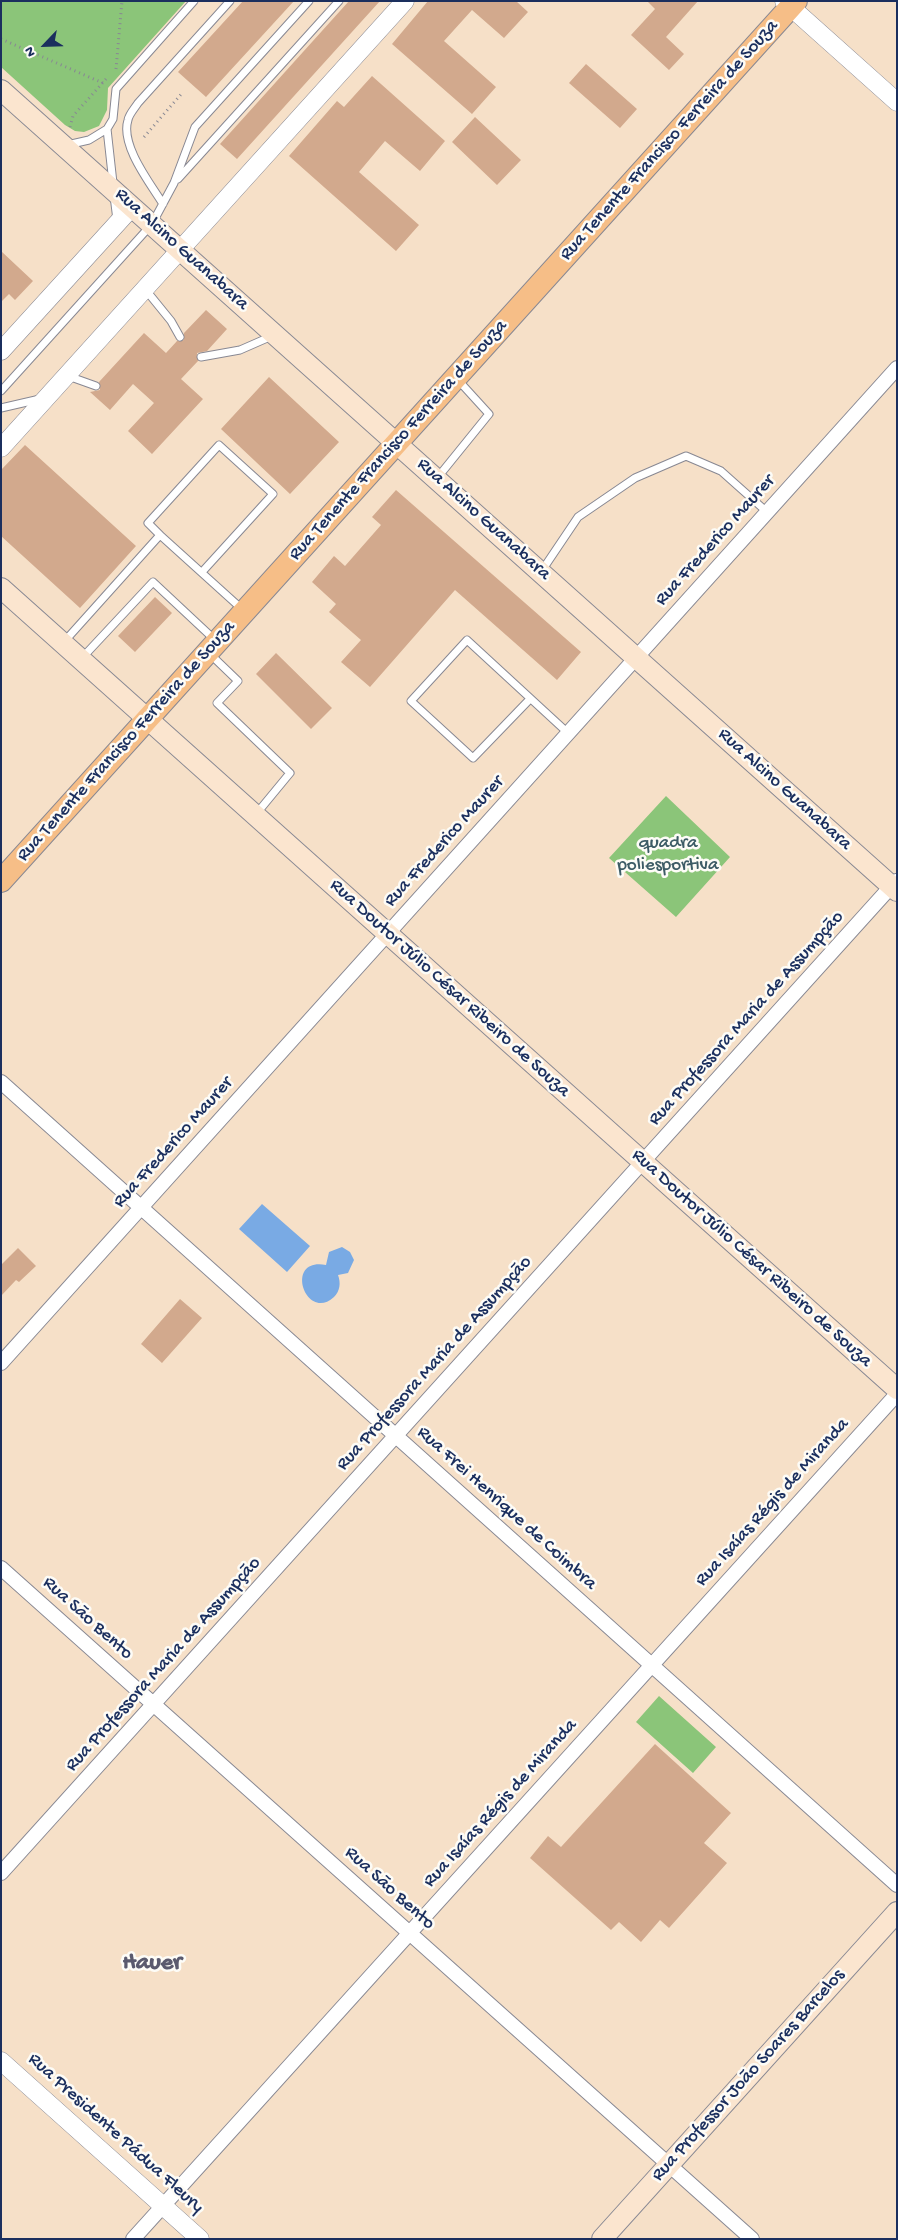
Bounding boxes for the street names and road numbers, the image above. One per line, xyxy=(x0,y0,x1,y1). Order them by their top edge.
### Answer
street label: Rua Tenente Francisco Ferreira de Souza xyxy=(556,16,784,266)
street label: Rua Alcino Guanabara xyxy=(109,184,253,316)
street label: Rua Tenente Francisco Ferreira de Souza xyxy=(285,316,513,566)
street label: Rua Alcino Guanabara xyxy=(411,454,555,586)
street label: Rua Frederico Maurer xyxy=(651,471,781,611)
street label: Rua Tenente Francisco Ferreira de Souza xyxy=(13,617,241,867)
street label: Rua Alcino Guanabara xyxy=(712,724,856,856)
street label: Rua Frederico Maurer xyxy=(380,772,510,912)
street label: Rua Doutor Júlio César Ribeiro de Souza xyxy=(324,875,574,1103)
street label: Rua Professora Maria de Assumpção xyxy=(644,907,850,1131)
street label: Rua Frederico Maurer xyxy=(109,1073,239,1213)
street label: Rua Doutor Júlio César Ribeiro de Souza xyxy=(626,1145,876,1373)
street label: Rua Professora Maria de Assumpção xyxy=(332,1252,538,1476)
street label: Rua Isaías Régis de Miranda xyxy=(691,1414,855,1592)
street label: Rua Frei Henrique de Coimbra xyxy=(411,1422,601,1596)
street label: Rua Professora Maria de Assumpção xyxy=(61,1553,267,1777)
street label: Rua São Bento xyxy=(37,1572,137,1666)
street label: Rua Isaías Régis de Miranda xyxy=(419,1715,583,1893)
street label: Rua São Bento xyxy=(339,1842,439,1936)
street label: Rua Professor João Soares Barcelos xyxy=(647,1965,851,2187)
street label: Rua Presidente Pádua Fleury xyxy=(22,2049,208,2219)

